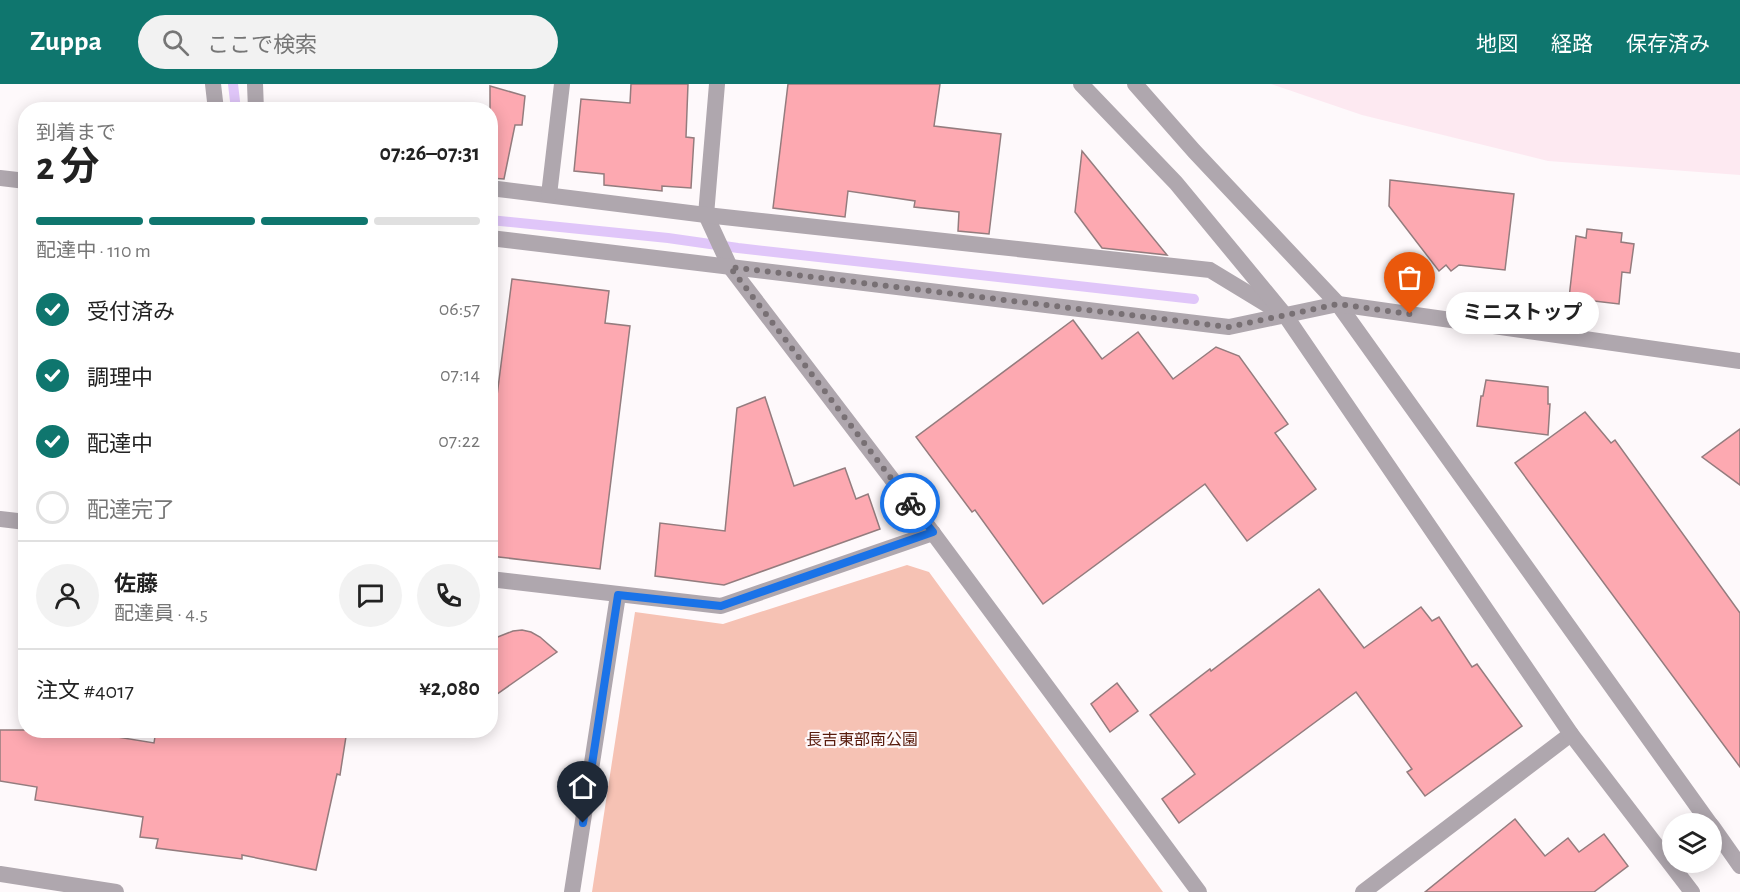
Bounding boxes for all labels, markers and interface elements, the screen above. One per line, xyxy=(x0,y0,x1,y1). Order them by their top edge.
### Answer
search box xyxy=(138,15,558,69)
icon: search xyxy=(159,26,192,59)
text: Zuppa xyxy=(30,28,102,56)
text: ここで検索 xyxy=(207,34,317,56)
text: 地図 xyxy=(1476,34,1518,55)
text: 経路 xyxy=(1551,34,1593,55)
text: 保存済み xyxy=(1626,34,1710,55)
text: 到着まで xyxy=(36,123,116,143)
text: 07:26–07:31 xyxy=(379,142,480,164)
text: 2 分 xyxy=(36,148,99,187)
text: 配達中 · 110 m xyxy=(36,241,151,261)
pin xyxy=(1384,252,1435,314)
icon: bag xyxy=(1393,261,1426,294)
icon: check xyxy=(36,293,69,326)
callout: ミニストップ xyxy=(1446,293,1599,335)
text: 06:57 xyxy=(439,299,480,319)
text: 受付済み xyxy=(87,301,175,323)
text: ミニストップ xyxy=(1463,303,1583,323)
icon: check xyxy=(36,359,69,392)
text: 07:14 xyxy=(440,365,480,385)
text: 調理中 xyxy=(87,367,153,389)
icon: check xyxy=(36,425,69,458)
text: 07:22 xyxy=(438,431,480,451)
text: 配達中 xyxy=(87,433,153,455)
courier xyxy=(880,473,940,533)
icon: bike xyxy=(894,487,927,520)
text: 配達完了 xyxy=(87,499,175,521)
button: person xyxy=(36,564,99,627)
button: chat xyxy=(339,564,402,627)
button: phone xyxy=(417,564,480,627)
text: 佐藤 xyxy=(114,573,158,595)
text: 配達員 · 4.5 xyxy=(114,604,208,624)
text: ¥2,080 xyxy=(419,677,480,699)
text: 注文 #4017 xyxy=(36,680,134,702)
park label: 長吉東部南公園 xyxy=(806,731,918,748)
pin xyxy=(557,761,608,823)
icon: home xyxy=(566,770,599,803)
map controls xyxy=(1662,813,1722,873)
button: layers xyxy=(1662,813,1722,873)

